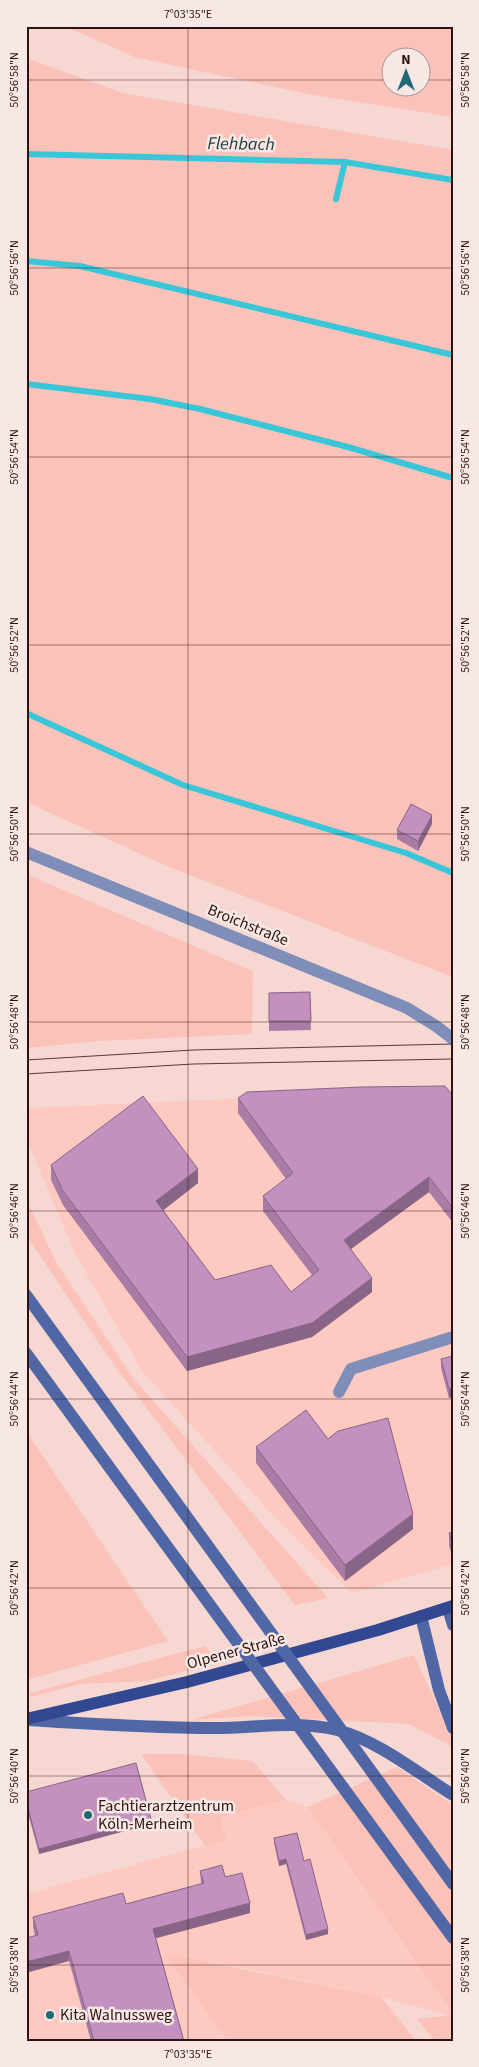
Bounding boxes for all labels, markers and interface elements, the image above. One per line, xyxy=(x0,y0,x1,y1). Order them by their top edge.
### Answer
text: 7°03'35"E xyxy=(164,6,212,23)
north arrow xyxy=(382,48,432,98)
text: N xyxy=(401,50,411,70)
text: 50°56'58"N xyxy=(6,52,23,108)
text: 50°56'58"N xyxy=(457,52,474,108)
water label: Flehbach xyxy=(207,131,275,157)
text: 50°56'56"N xyxy=(6,240,23,296)
text: 50°56'56"N xyxy=(457,240,474,296)
text: 50°56'54"N xyxy=(6,429,23,485)
text: 50°56'54"N xyxy=(457,429,474,485)
text: 50°56'52"N xyxy=(6,617,23,673)
text: 50°56'52"N xyxy=(457,617,474,673)
text: 50°56'50"N xyxy=(6,806,23,862)
text: 50°56'50"N xyxy=(457,806,474,862)
street label: Broichstraße xyxy=(204,899,292,951)
text: 50°56'48"N xyxy=(6,994,23,1050)
text: 50°56'48"N xyxy=(457,994,474,1050)
text: 50°56'46"N xyxy=(6,1183,23,1239)
text: 50°56'46"N xyxy=(457,1183,474,1239)
text: 50°56'44"N xyxy=(6,1371,23,1427)
text: 50°56'44"N xyxy=(457,1371,474,1427)
text: 50°56'42"N xyxy=(6,1560,23,1616)
text: 50°56'42"N xyxy=(457,1560,474,1616)
street label: Olpener Straße xyxy=(184,1627,288,1675)
text: 50°56'40"N xyxy=(6,1748,23,1804)
text: 50°56'40"N xyxy=(457,1748,474,1804)
place label: Fachtierarztzentrum Köln-Merheim xyxy=(98,1795,234,1835)
marker: Fachtierarztzentrum Köln-Merheim xyxy=(82,1809,94,1821)
text: 50°56'38"N xyxy=(6,1937,23,1993)
text: 50°56'38"N xyxy=(457,1937,474,1993)
place label: Kita Walnussweg xyxy=(60,2004,172,2026)
marker: Kita Walnussweg xyxy=(44,2009,56,2021)
text: 7°03'35"E xyxy=(164,2046,212,2063)

